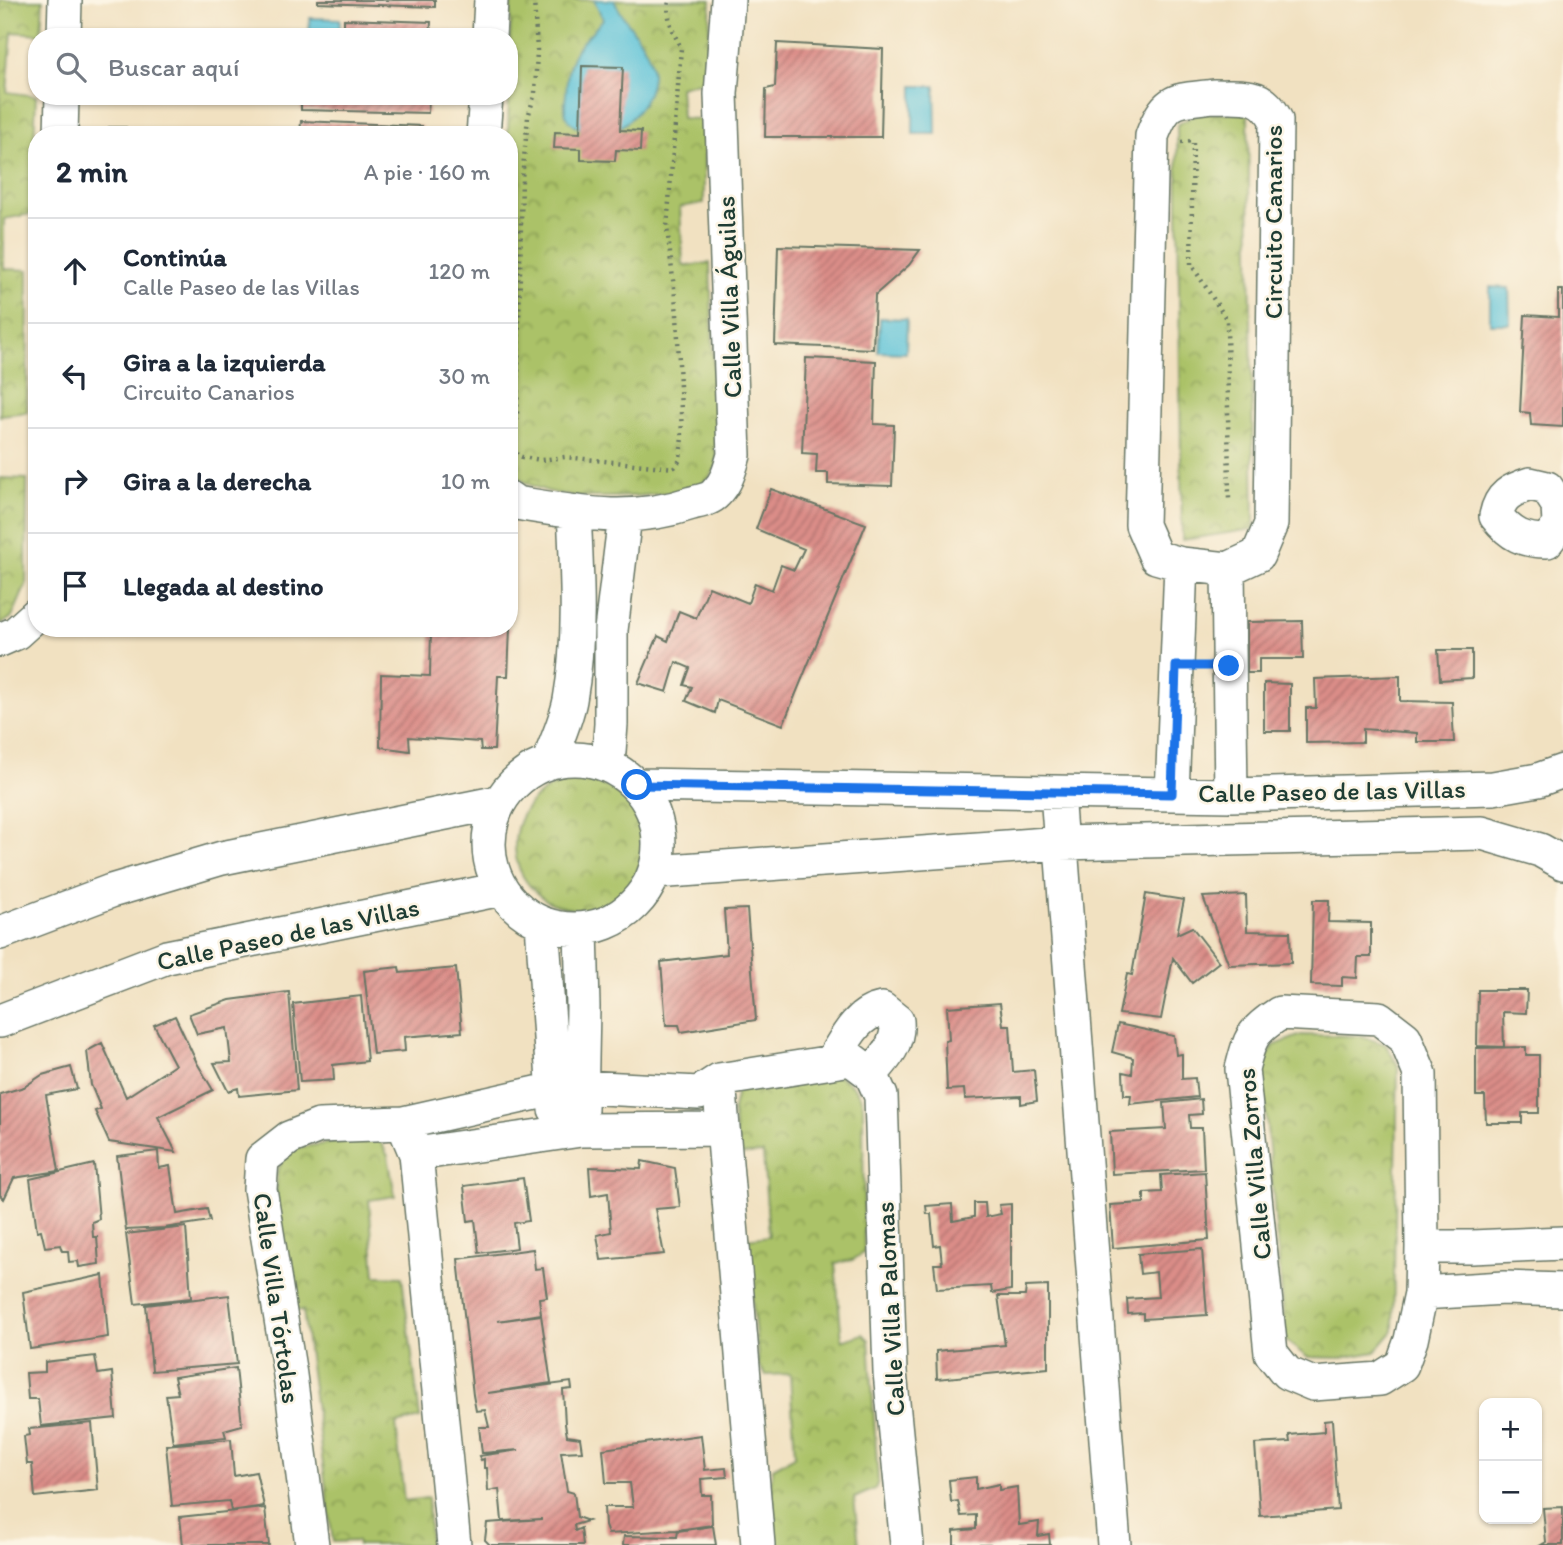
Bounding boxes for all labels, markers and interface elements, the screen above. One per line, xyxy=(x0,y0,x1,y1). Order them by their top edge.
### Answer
search box xyxy=(28,28,518,105)
icon: search xyxy=(52,48,90,86)
text: Buscar aquí xyxy=(108,51,239,83)
street label: Circuito Canarios xyxy=(1257,125,1289,319)
text: 2 min xyxy=(56,153,127,190)
text: A pie · 160 m xyxy=(364,158,490,186)
street label: Calle Villa Águilas xyxy=(709,195,749,399)
text: Continúa xyxy=(123,241,227,273)
icon: ahead xyxy=(56,252,94,290)
text: 120 m xyxy=(429,257,490,285)
text: Calle Paseo de las Villas xyxy=(123,273,360,301)
text: Gira a la izquierda xyxy=(123,346,326,378)
icon: left xyxy=(56,357,94,395)
text: 30 m xyxy=(439,362,490,390)
text: Circuito Canarios xyxy=(123,378,295,406)
icon: right xyxy=(56,462,94,500)
text: Gira a la derecha xyxy=(123,465,311,497)
text: 10 m xyxy=(441,467,490,495)
icon: arrive xyxy=(56,567,94,605)
text: Llegada al destino xyxy=(123,570,324,602)
route end xyxy=(1213,650,1244,681)
route start xyxy=(621,769,652,800)
street label: Calle Paseo de las Villas xyxy=(1198,773,1466,809)
street label: Calle Paseo de las Villas xyxy=(154,891,422,977)
street label: Calle Villa Zorros xyxy=(1230,1067,1278,1261)
street label: Calle Villa Tórtolas xyxy=(246,1191,308,1405)
street label: Calle Villa Palomas xyxy=(868,1201,912,1417)
map controls xyxy=(1479,1398,1542,1524)
button: + xyxy=(1479,1398,1542,1461)
button: − xyxy=(1479,1461,1542,1524)

